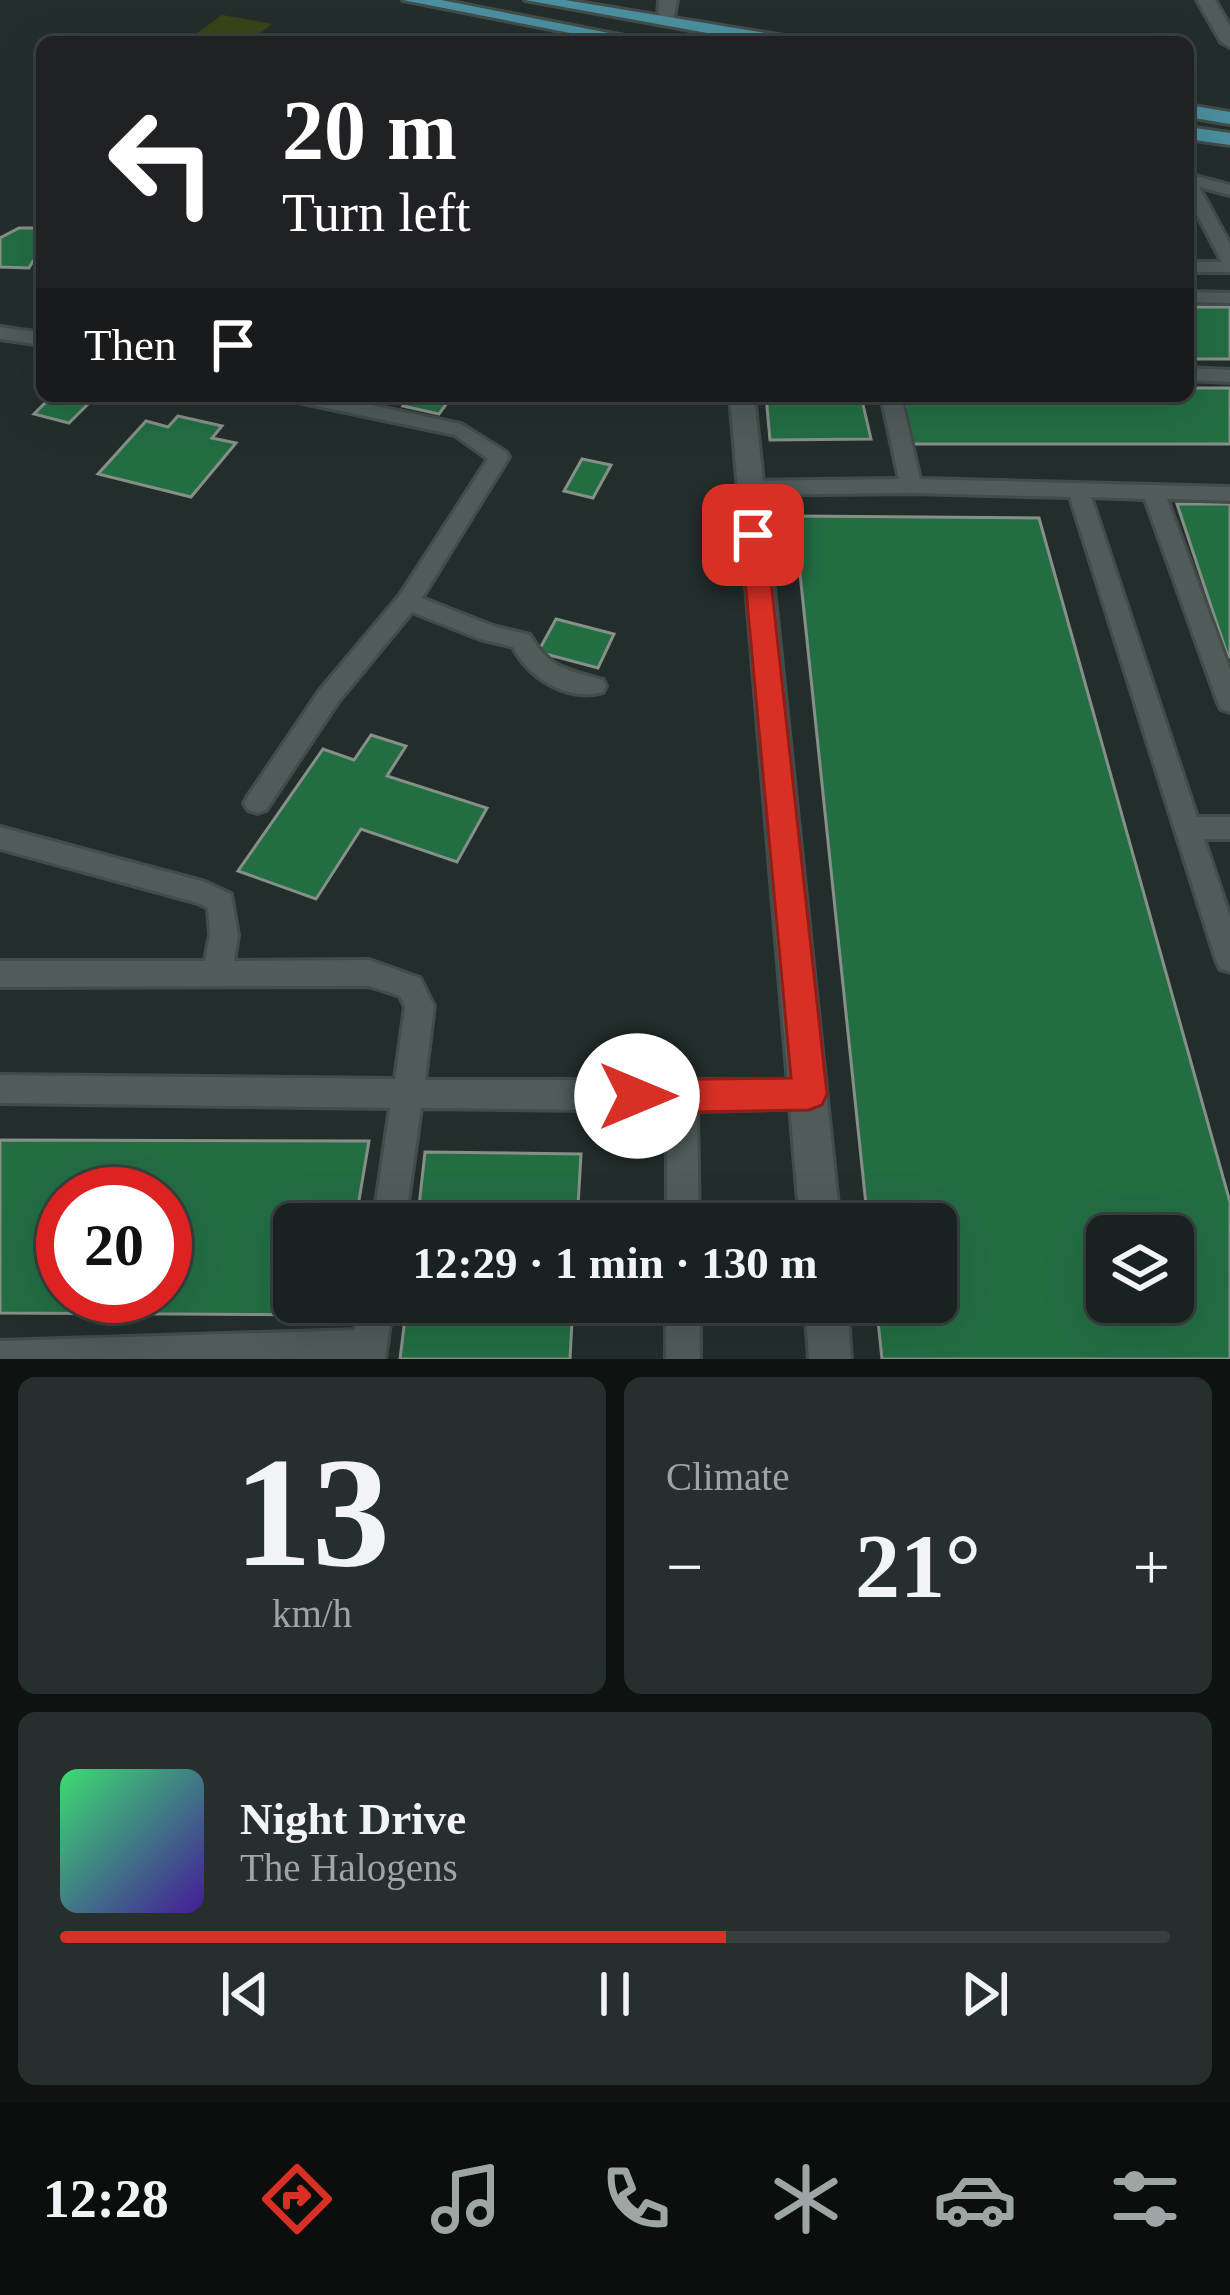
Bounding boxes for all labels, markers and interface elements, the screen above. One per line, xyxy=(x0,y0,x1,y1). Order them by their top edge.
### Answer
icon: left xyxy=(84,84,240,240)
text: 20 m xyxy=(282,84,457,177)
text: Turn left xyxy=(282,183,471,243)
icon: arrive xyxy=(200,312,266,378)
text: Then xyxy=(84,320,176,370)
pin xyxy=(702,484,804,586)
icon: arrive xyxy=(720,502,786,568)
position arrow xyxy=(574,1033,700,1159)
speed limit sign: 20 xyxy=(36,1167,192,1323)
map controls xyxy=(1086,1215,1194,1323)
button: layers xyxy=(1086,1215,1194,1323)
text: 12:29 · 1 min · 130 m xyxy=(413,1238,818,1288)
text: 13 xyxy=(234,1426,390,1599)
text: Climate xyxy=(666,1455,789,1498)
text: 21° xyxy=(855,1517,981,1616)
text: − xyxy=(666,1530,703,1603)
text: + xyxy=(1133,1530,1170,1603)
text: km/h xyxy=(272,1592,352,1635)
text: Night Drive xyxy=(240,1794,466,1844)
text: The Halogens xyxy=(240,1846,458,1889)
icon: previous xyxy=(212,1961,278,2027)
icon: pause xyxy=(582,1961,648,2027)
icon: next xyxy=(952,1961,1018,2027)
icon: directions xyxy=(255,2157,339,2241)
icon: music xyxy=(424,2157,508,2241)
icon: phone xyxy=(594,2157,678,2241)
icon: climate xyxy=(764,2157,848,2241)
icon: car xyxy=(933,2157,1017,2241)
icon: filters xyxy=(1103,2157,1187,2241)
text: 12:28 xyxy=(43,2169,169,2229)

